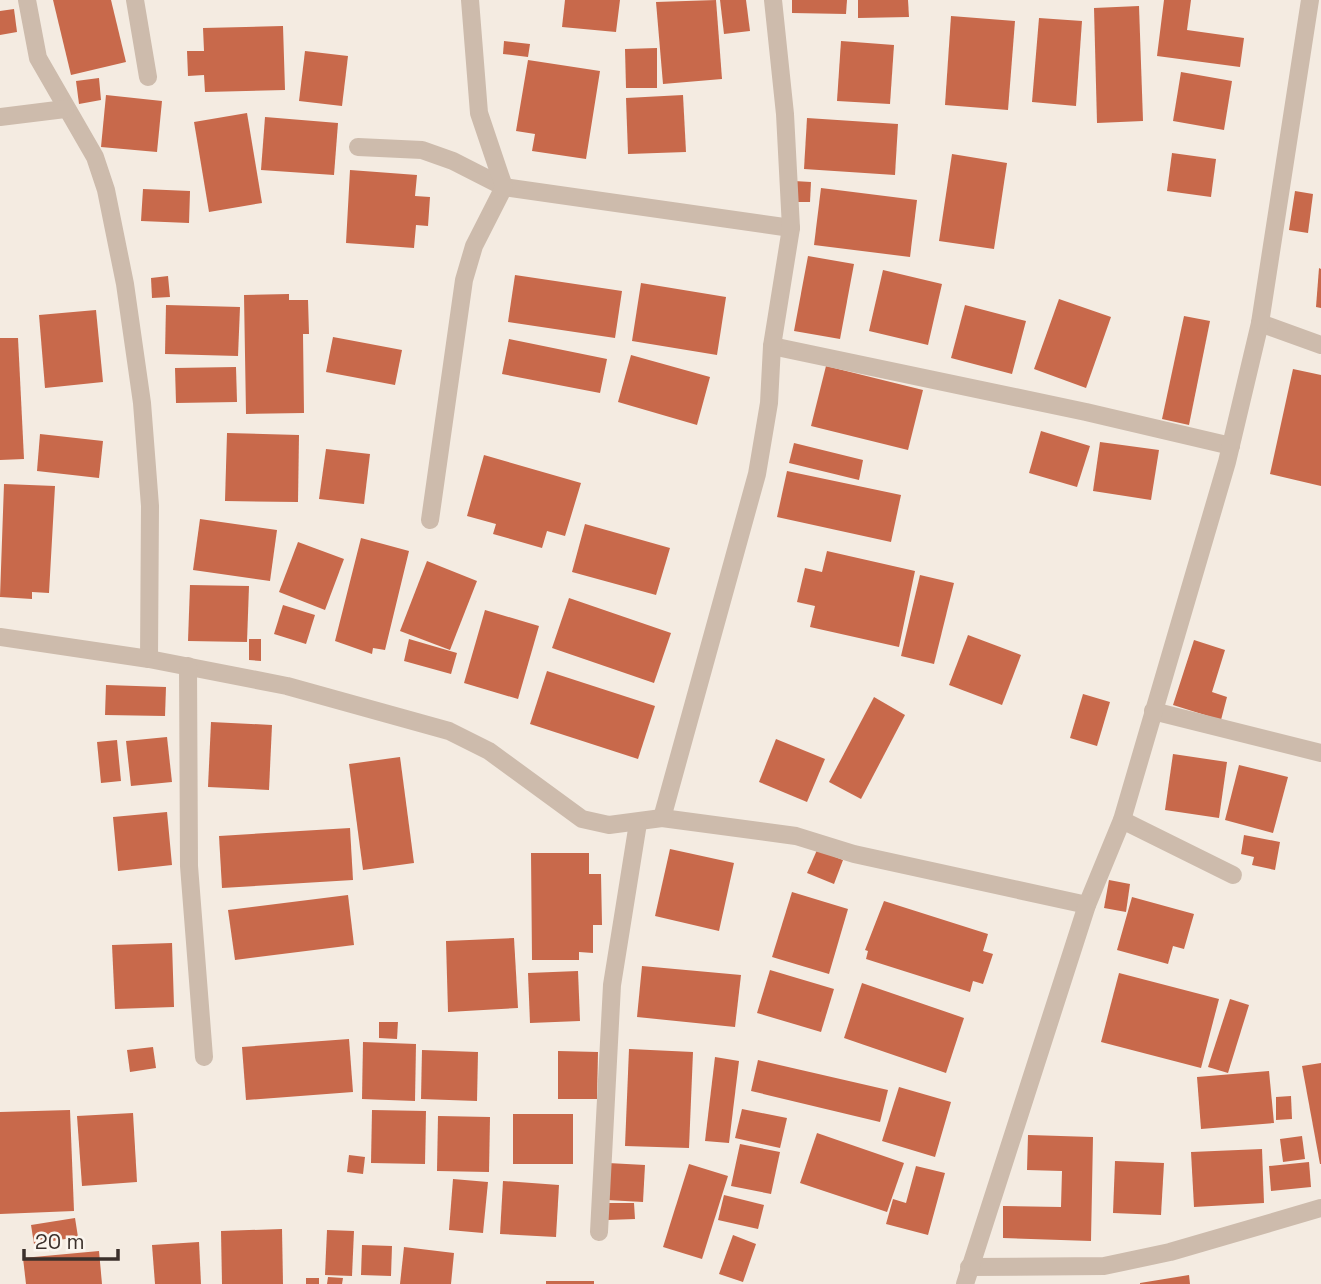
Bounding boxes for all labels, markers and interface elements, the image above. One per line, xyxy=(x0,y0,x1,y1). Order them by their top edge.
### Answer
scale bar xyxy=(24,1218,119,1262)
text: 20 m xyxy=(35,1228,85,1255)

